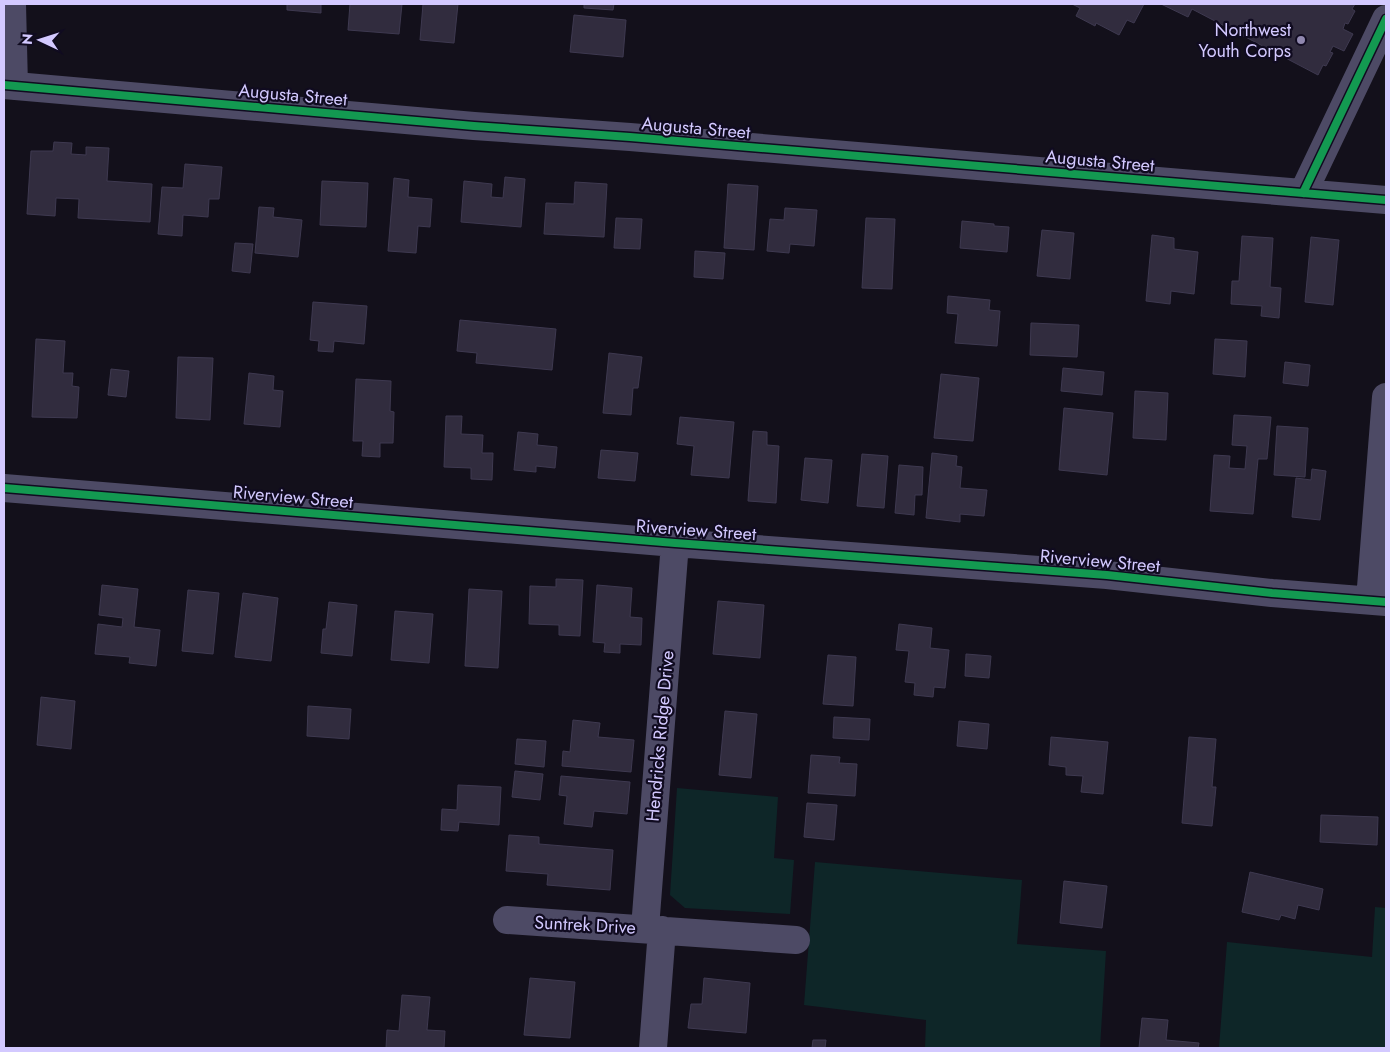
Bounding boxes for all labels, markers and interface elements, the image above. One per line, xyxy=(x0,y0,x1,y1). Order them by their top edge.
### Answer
north arrow xyxy=(15,15,65,65)
place label: Northwest Youth Corps xyxy=(1198,17,1292,64)
text: N xyxy=(17,33,37,45)
marker: Northwest Youth Corps xyxy=(1295,34,1307,46)
street label: Augusta Street xyxy=(237,77,349,113)
street label: Augusta Street xyxy=(640,110,752,146)
street label: Augusta Street xyxy=(1044,143,1156,179)
street label: Riverview Street xyxy=(232,479,355,515)
street label: Riverview Street xyxy=(635,513,758,547)
street label: Riverview Street xyxy=(1039,543,1162,579)
street label: Hendricks Ridge Drive xyxy=(640,649,680,823)
street label: Suntrek Drive xyxy=(534,909,636,941)

